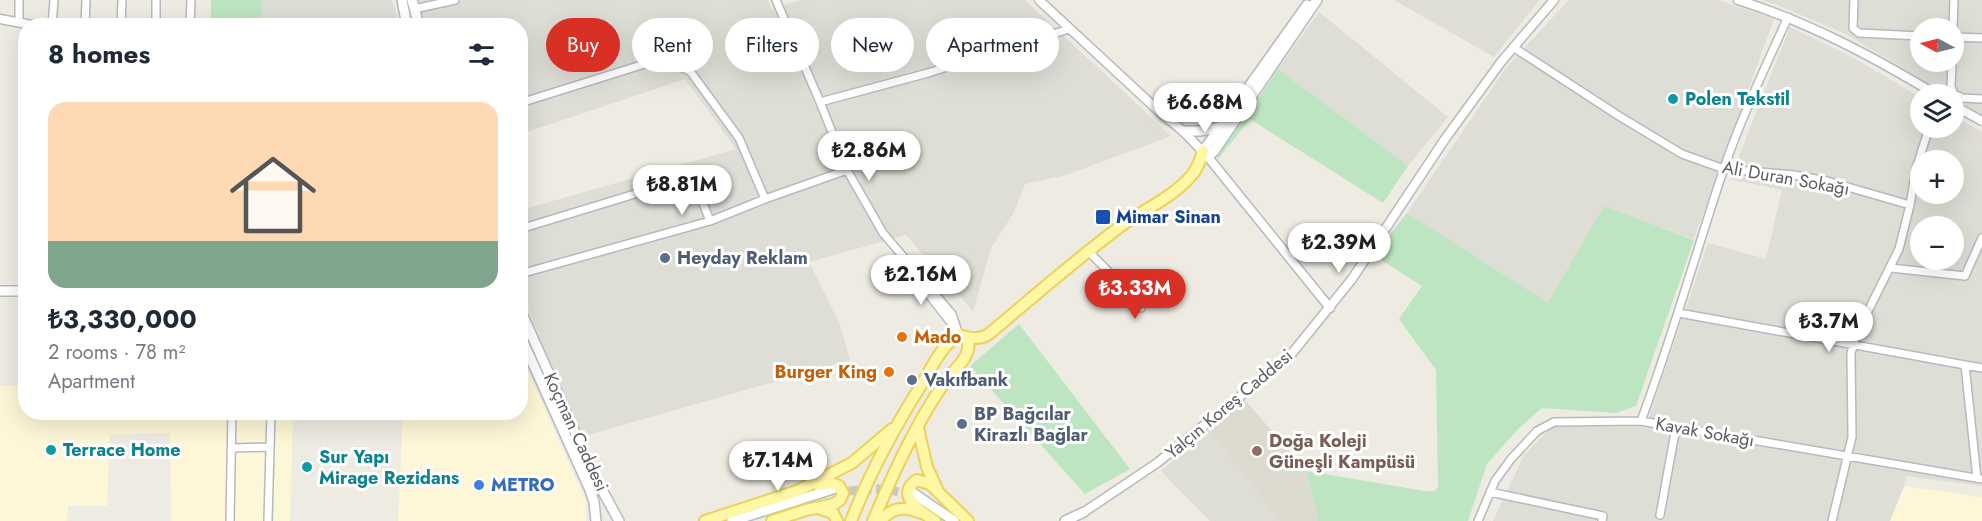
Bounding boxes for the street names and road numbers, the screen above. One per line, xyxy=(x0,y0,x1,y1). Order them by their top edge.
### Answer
street label: Ali Duran Sokağı xyxy=(1720,154,1852,202)
street label: Yalçın Koreş Caddesi xyxy=(1160,343,1298,465)
street label: Koçman Caddesi xyxy=(537,368,615,496)
street label: Kavak Sokağı xyxy=(1654,411,1756,453)

